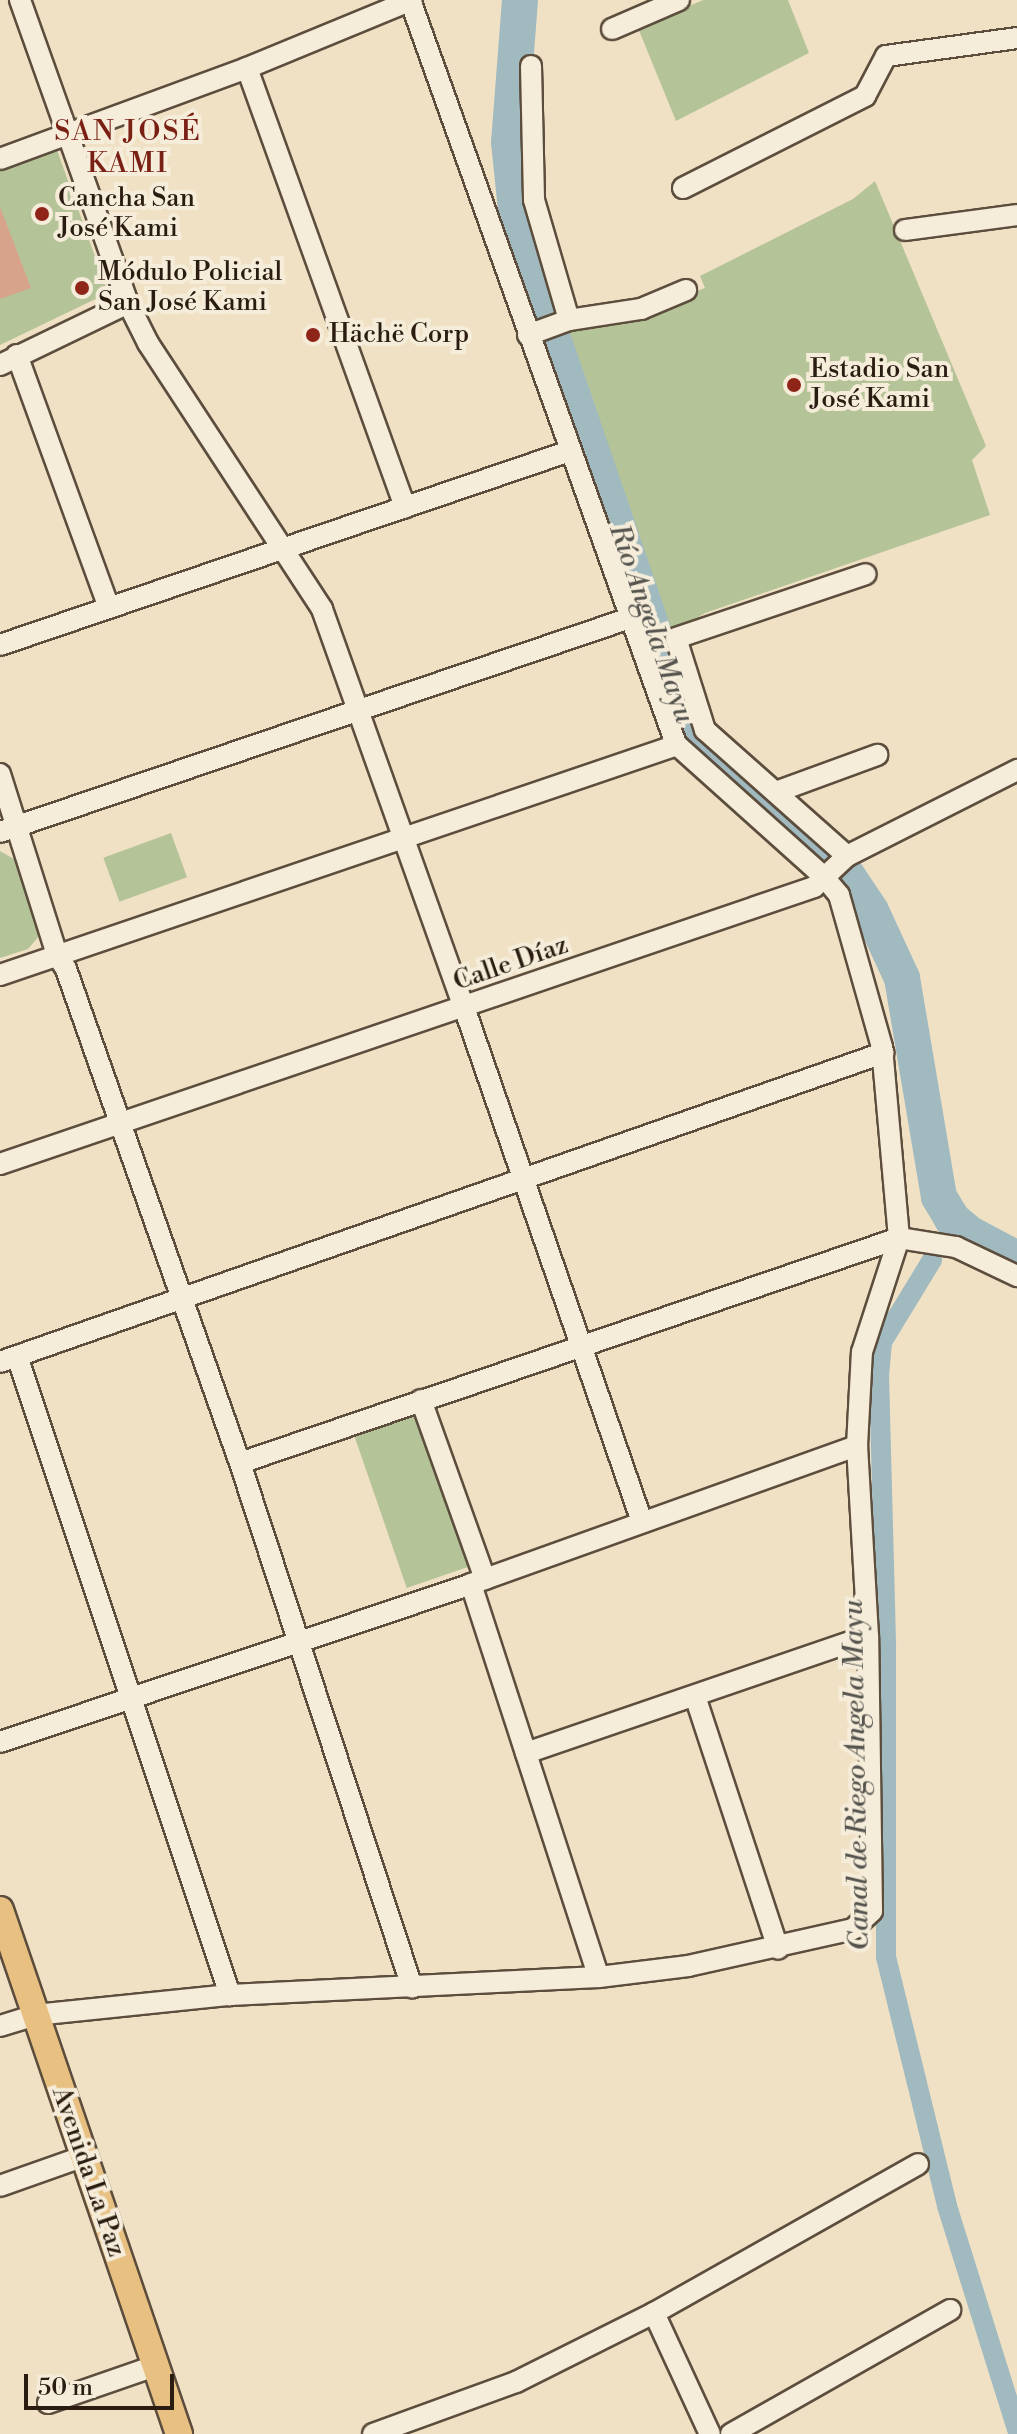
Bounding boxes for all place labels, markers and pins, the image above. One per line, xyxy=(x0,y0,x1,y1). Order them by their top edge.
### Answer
place label: Cancha San José Kami xyxy=(58,183,195,244)
marker: Cancha San José Kami xyxy=(33,205,51,223)
place label: Módulo Policial San José Kami xyxy=(98,257,282,318)
marker: Módulo Policial San José Kami xyxy=(73,279,91,297)
place label: Hächë Corp xyxy=(329,319,469,351)
marker: Hächë Corp xyxy=(304,326,322,344)
place label: Estadio San José Kami xyxy=(810,354,949,416)
marker: Estadio San José Kami xyxy=(785,376,803,394)

